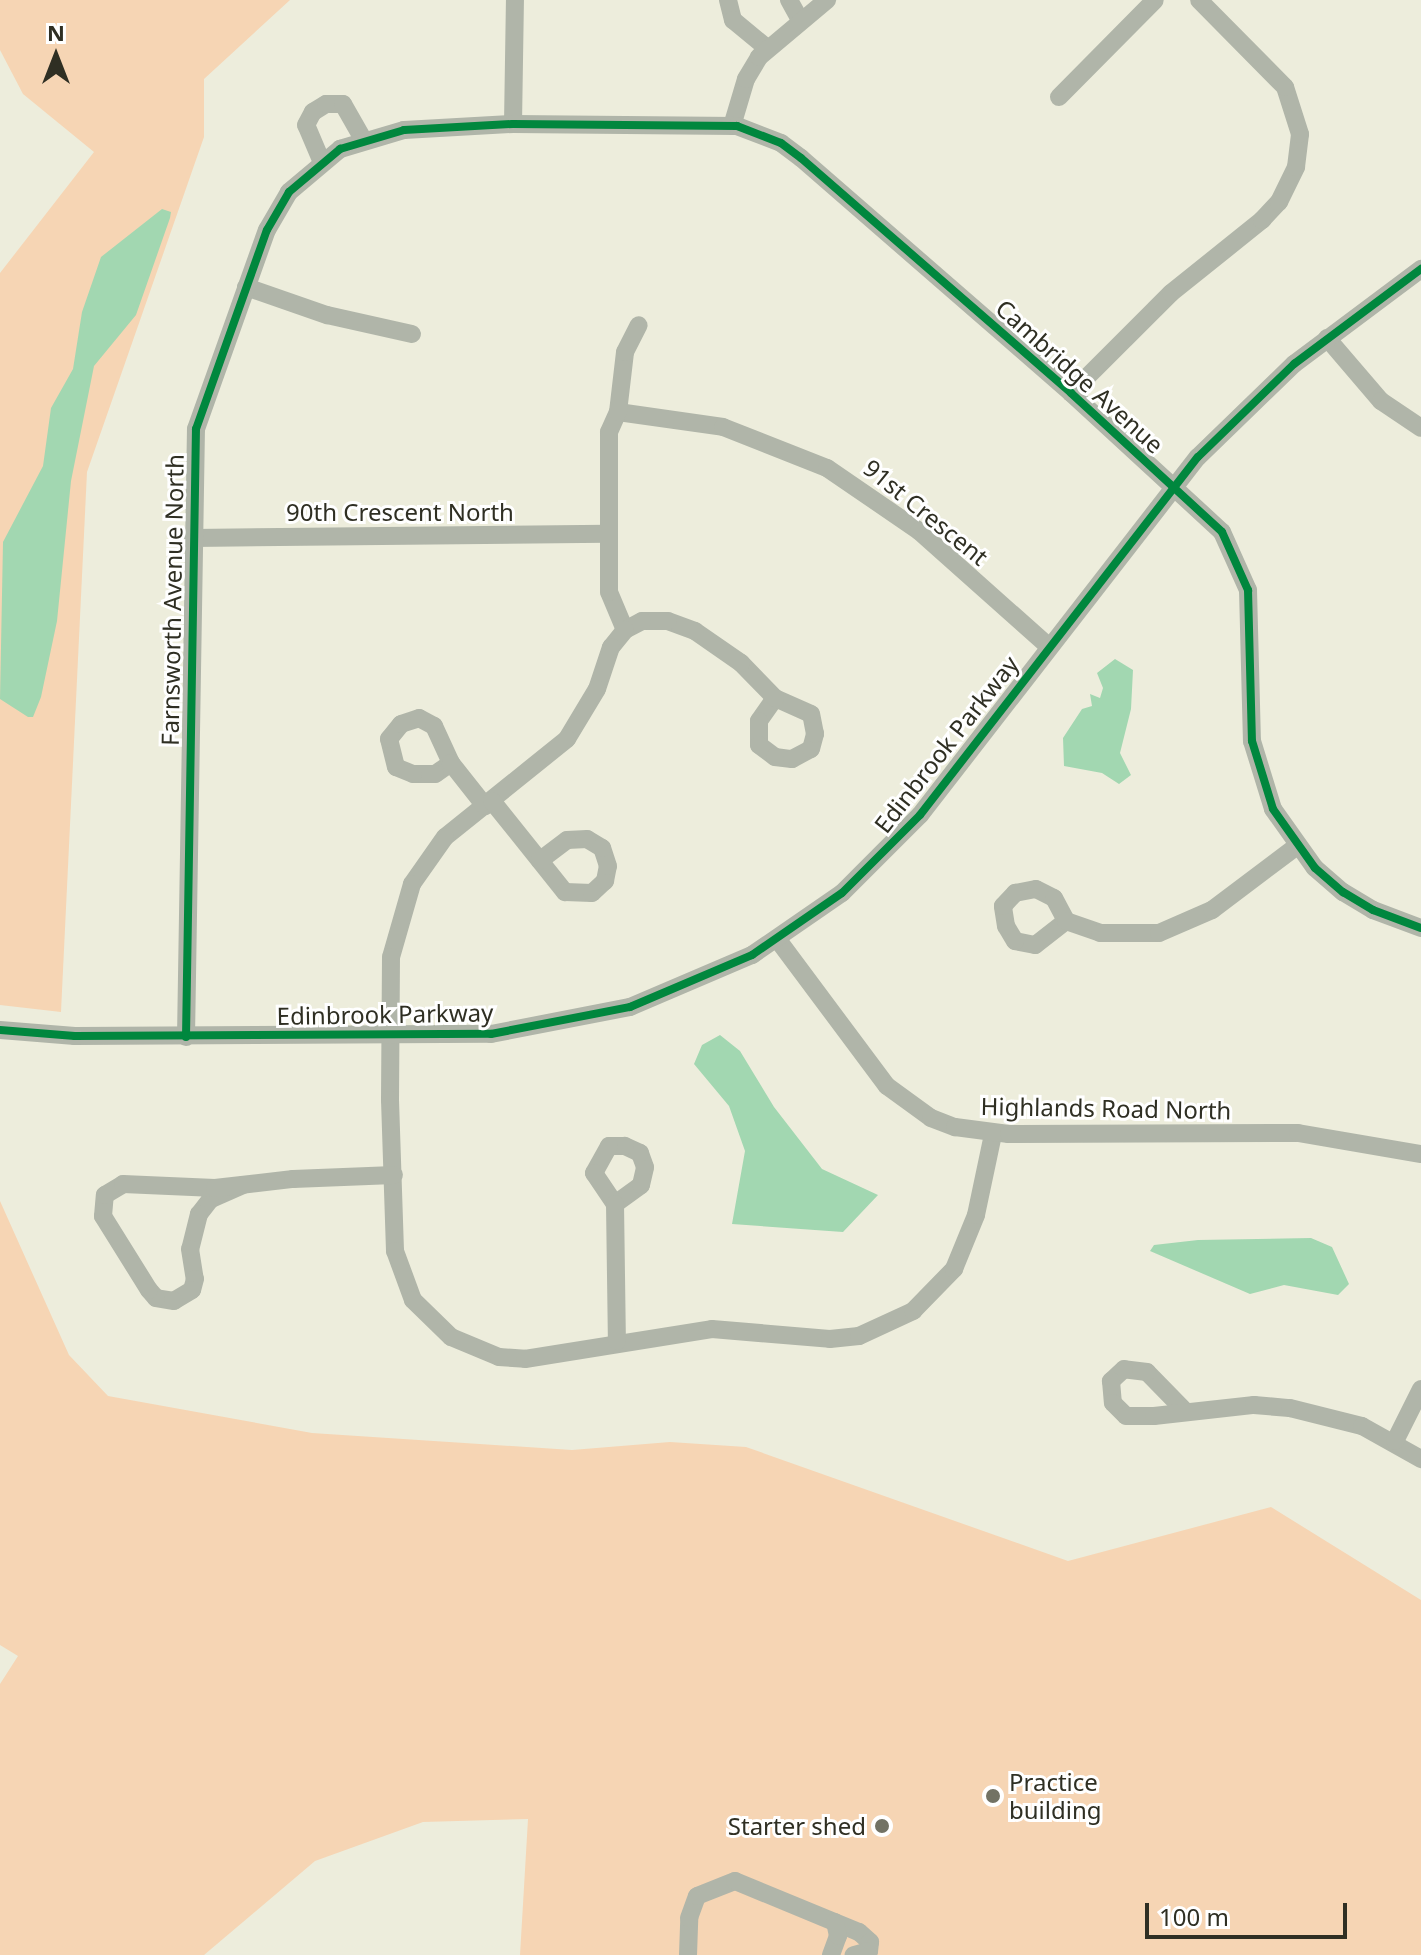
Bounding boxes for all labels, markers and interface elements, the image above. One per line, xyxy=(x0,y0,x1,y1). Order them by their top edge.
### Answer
north arrow xyxy=(16,16,96,96)
text: N xyxy=(47,17,65,47)
street label: Cambridge Avenue xyxy=(990,293,1170,459)
street label: 91st Crescent xyxy=(858,453,994,571)
street label: Farnsworth Avenue North xyxy=(155,454,189,746)
street label: 90th Crescent North xyxy=(286,498,514,526)
street label: Edinbrook Parkway xyxy=(868,650,1024,838)
street label: Edinbrook Parkway xyxy=(276,998,494,1030)
street label: Highlands Road North xyxy=(980,1091,1232,1125)
place label: Practice building xyxy=(1009,1768,1102,1824)
marker: Practice building xyxy=(984,1787,1002,1805)
place label: Starter shed xyxy=(728,1812,866,1840)
marker: Starter shed xyxy=(873,1817,891,1835)
scale bar xyxy=(1149,1887,1351,1937)
text: 100 m xyxy=(1159,1900,1229,1933)

